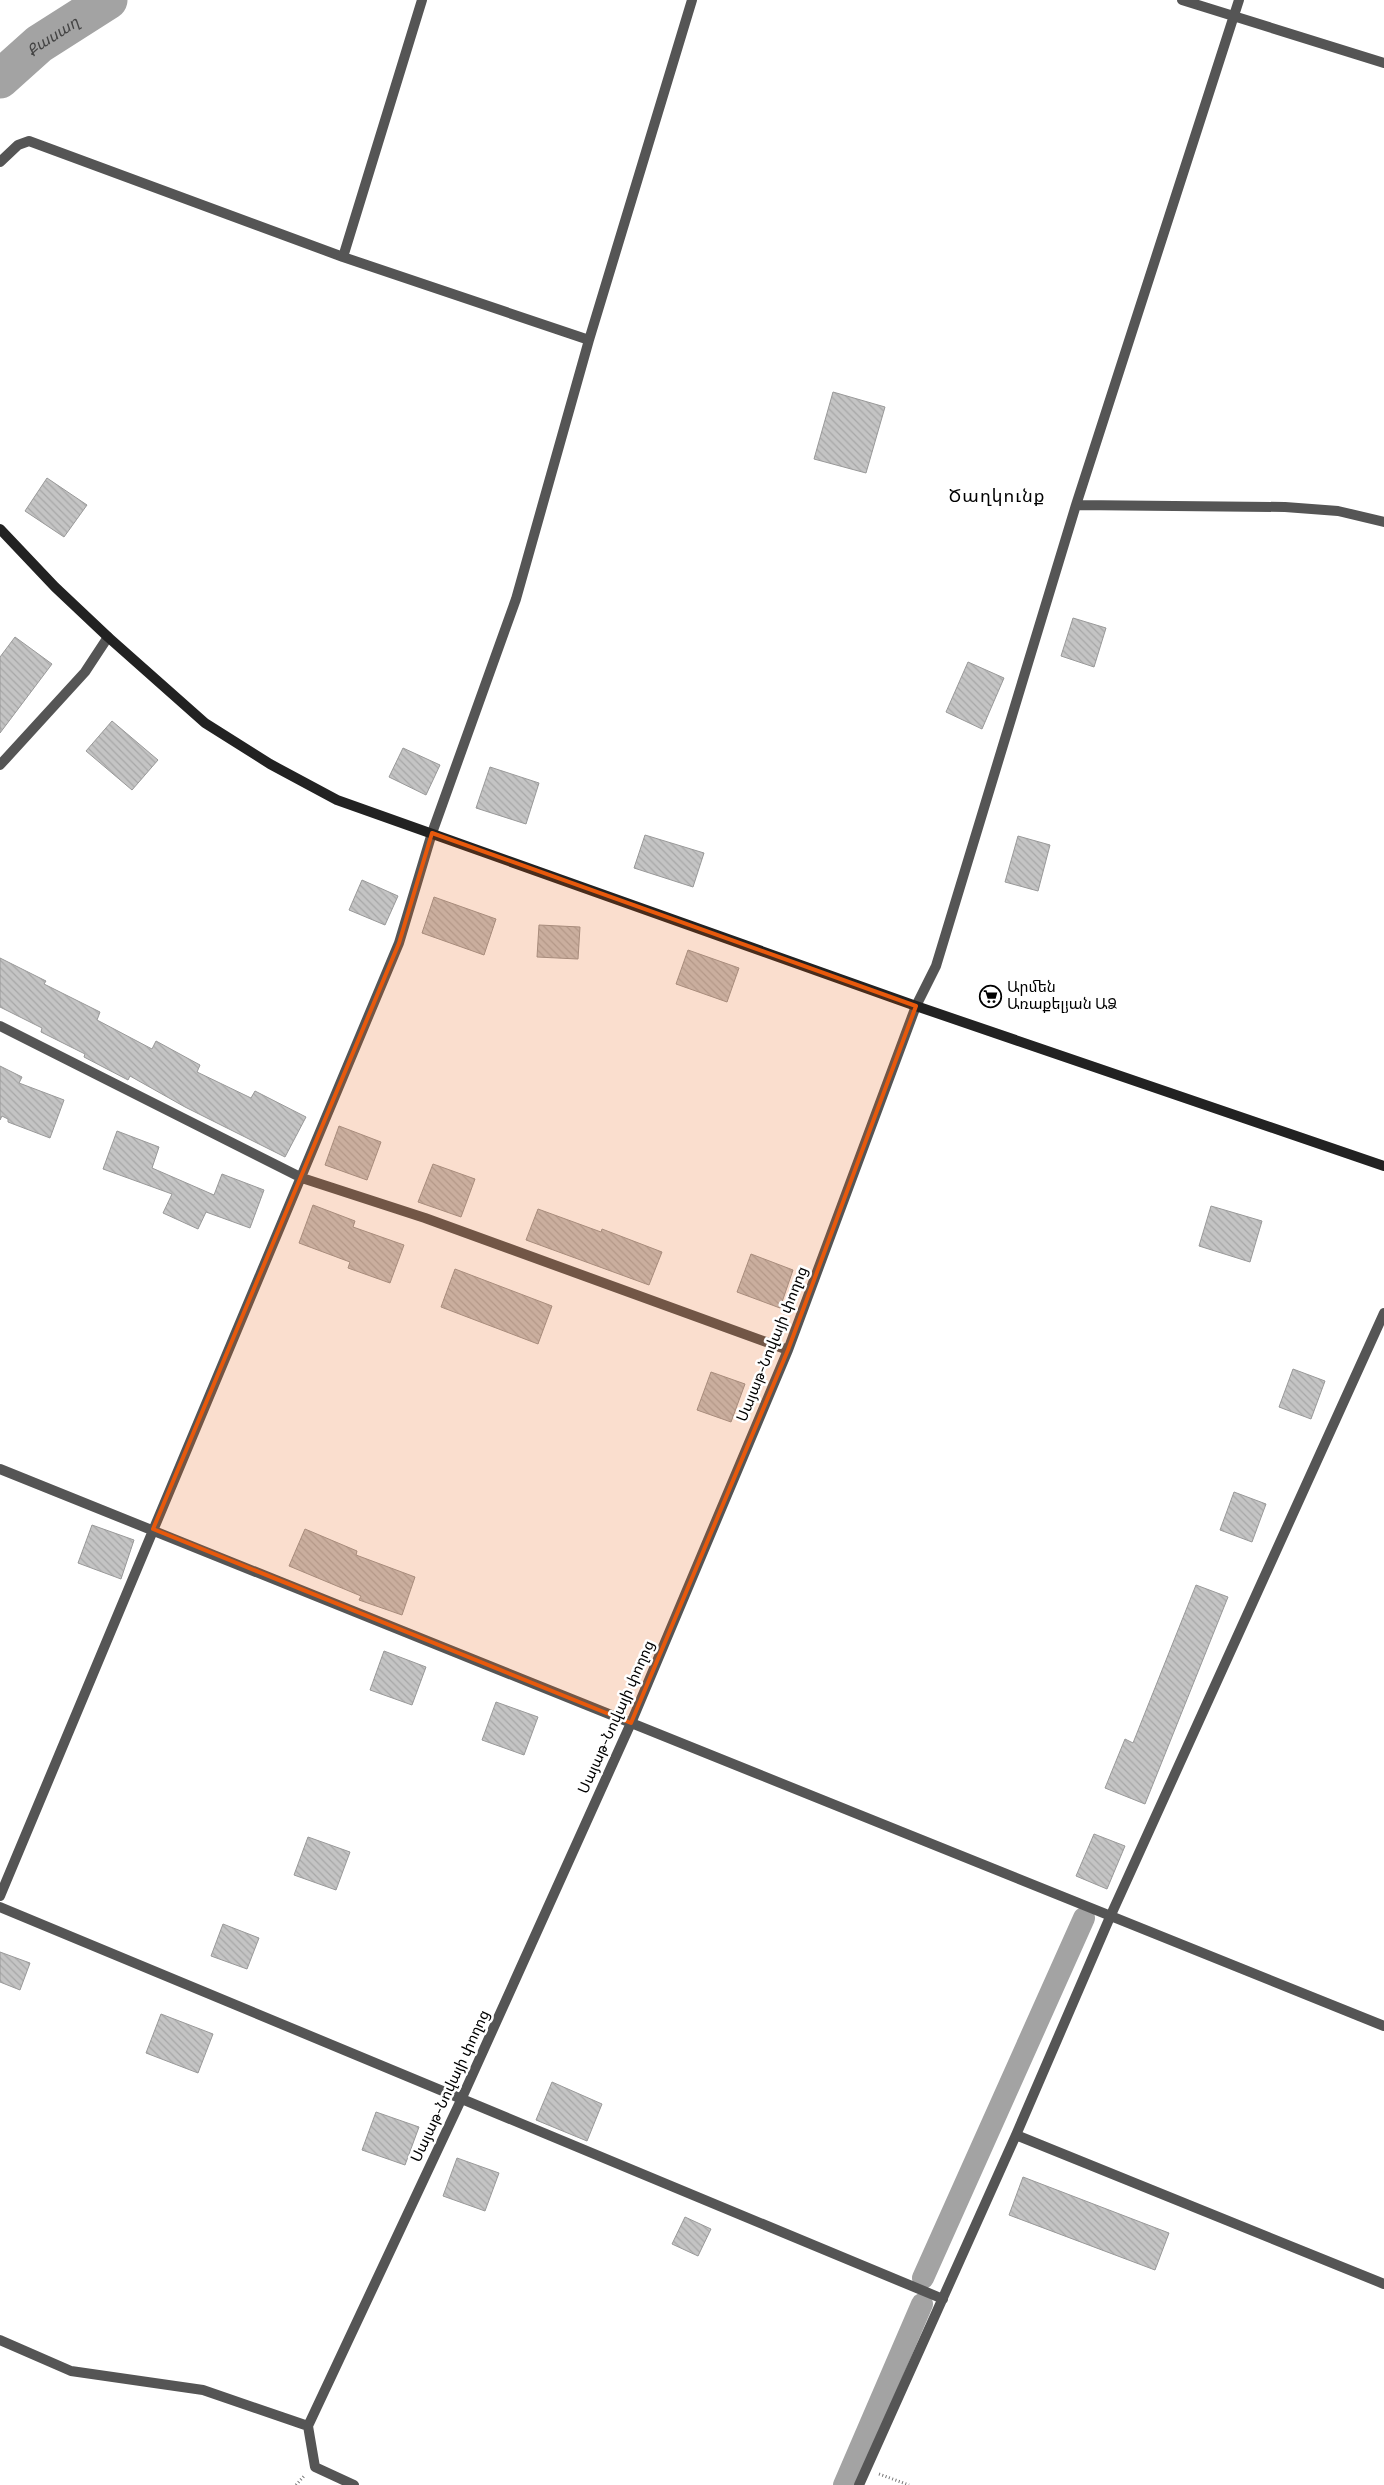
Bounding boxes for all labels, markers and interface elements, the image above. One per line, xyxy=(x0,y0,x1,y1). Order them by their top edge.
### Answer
water label: Քասաղ xyxy=(21,10,84,62)
district label: Ծաղկունք xyxy=(949,482,1045,509)
place label: Արմեն Առաքելյան ԱՁ xyxy=(1007,975,1117,1015)
supermarket icon: Արմեն Առաքելյան ԱՁ xyxy=(979,984,1003,1008)
street label: Սայաթ-Նովայի փողոց xyxy=(730,1263,813,1425)
street label: Սայաթ-Նովայի փողոց xyxy=(571,1636,660,1797)
street label: Սայաթ-Նովայի փողոց xyxy=(404,2006,495,2166)

